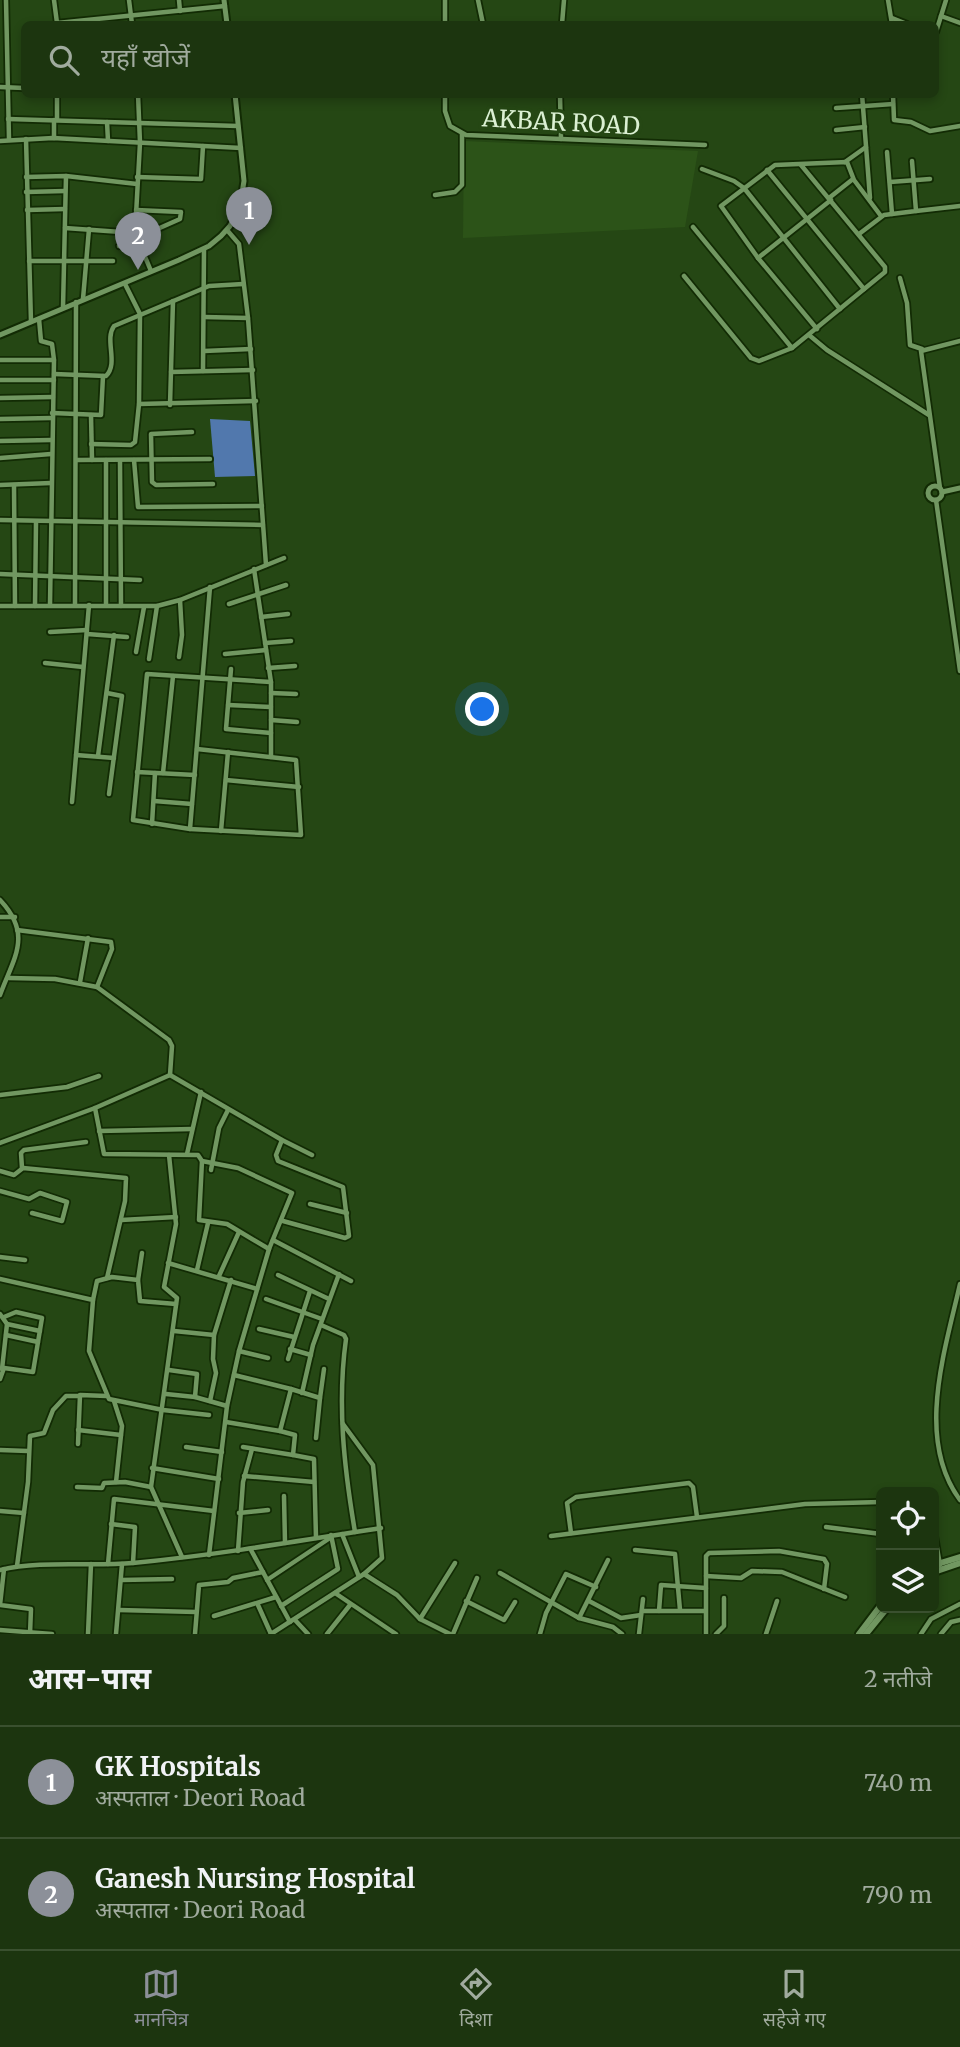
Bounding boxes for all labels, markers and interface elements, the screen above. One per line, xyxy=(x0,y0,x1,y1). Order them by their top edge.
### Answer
search box xyxy=(21,21,939,98)
icon: search xyxy=(45,41,83,79)
text: यहाँ खोजें xyxy=(101,41,190,74)
street label: AKBAR ROAD xyxy=(480,102,641,142)
pin: 1 xyxy=(226,187,272,245)
pin: 2 xyxy=(115,212,161,270)
your location xyxy=(465,692,499,726)
map controls xyxy=(876,1487,939,1613)
button: locate xyxy=(876,1487,939,1550)
button: layers xyxy=(876,1550,939,1613)
text: आस-पास xyxy=(28,1659,151,1697)
text: 2 नतीजे xyxy=(864,1664,932,1693)
text: GK Hospitals xyxy=(95,1750,261,1783)
text: 1 xyxy=(46,1768,56,1797)
text: 740 m xyxy=(864,1768,932,1797)
text: अस्पताल · Deori Road xyxy=(95,1783,305,1812)
text: Ganesh Nursing Hospital xyxy=(95,1862,415,1895)
text: 2 xyxy=(44,1880,58,1909)
text: 790 m xyxy=(862,1880,932,1909)
text: अस्पताल · Deori Road xyxy=(95,1895,305,1924)
tab: मानचित्र xyxy=(134,1965,188,2034)
tab: दिशा xyxy=(457,1965,495,2034)
tab: सहेजे गए xyxy=(763,1965,826,2034)

